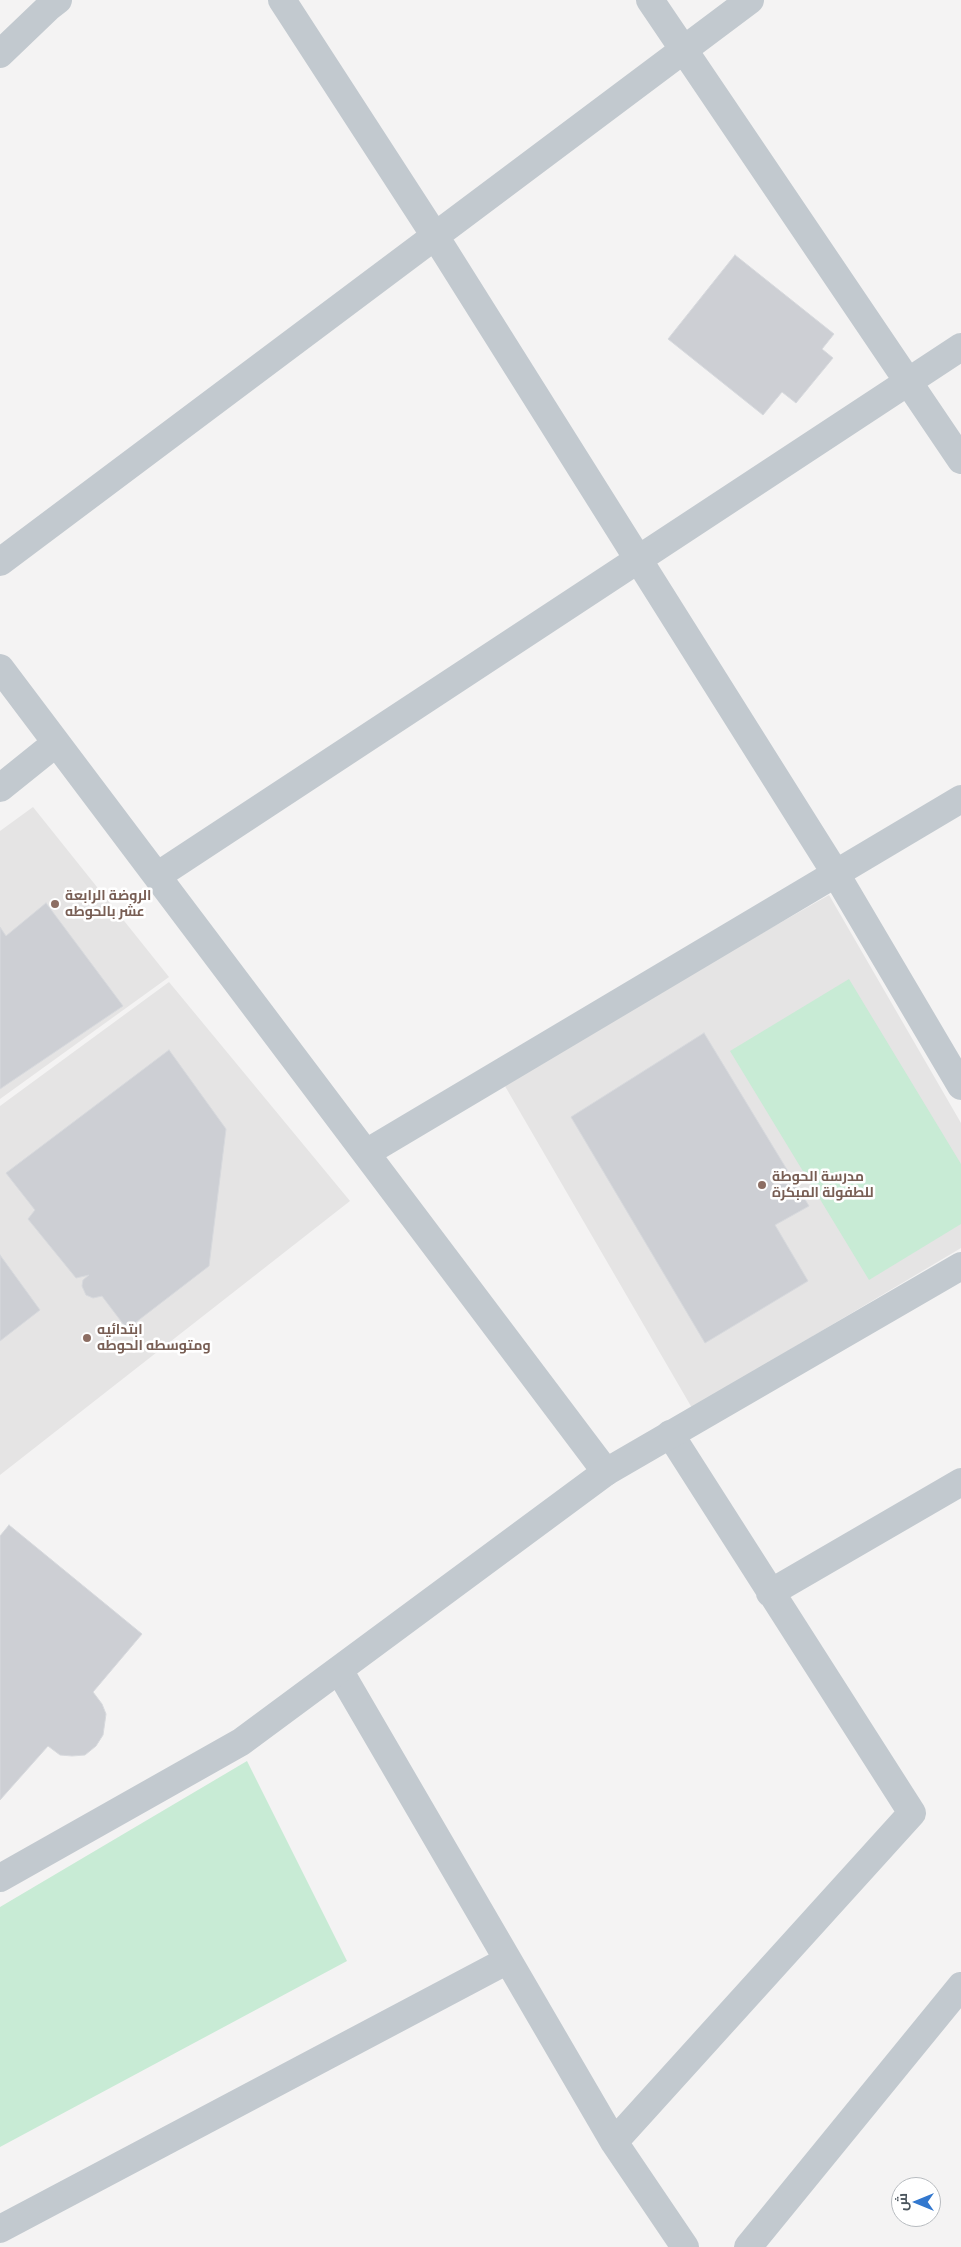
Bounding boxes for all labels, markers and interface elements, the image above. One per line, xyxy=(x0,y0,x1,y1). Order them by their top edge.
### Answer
place label: الروضة الرابعة عشر بالحوطه xyxy=(65,888,151,920)
marker: الروضة الرابعة عشر بالحوطه xyxy=(49,898,61,910)
place label: مدرسة الحوطة للطفولة المبكرة xyxy=(772,1169,874,1202)
marker: مدرسة الحوطة للطفولة المبكرة xyxy=(756,1179,768,1191)
place label: ابتدائيه ومتوسطه الحوطه xyxy=(97,1322,211,1354)
marker: ابتدائيه ومتوسطه الحوطه xyxy=(81,1332,93,1344)
north arrow xyxy=(891,2177,941,2227)
text: ش xyxy=(893,2193,911,2211)

